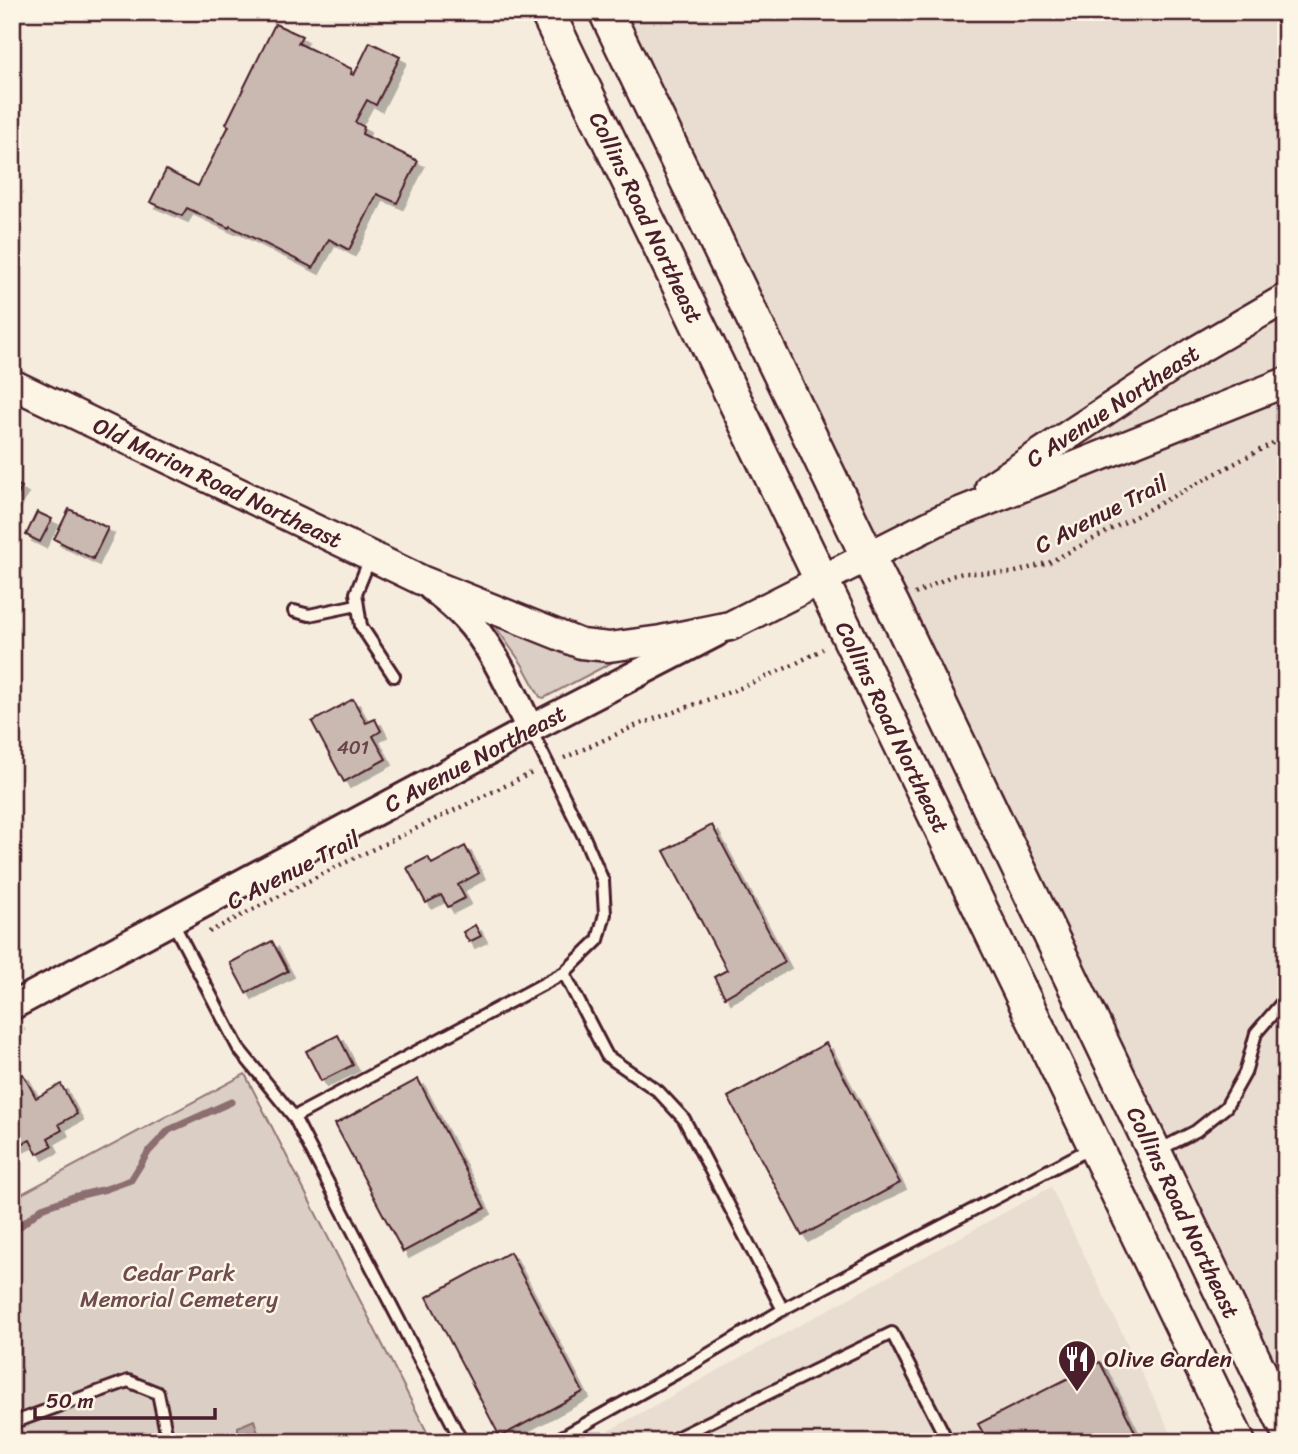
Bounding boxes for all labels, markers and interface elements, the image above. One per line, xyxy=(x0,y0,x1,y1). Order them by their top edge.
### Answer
street label: Collins Road Northeast xyxy=(577,105,714,331)
street label: C Avenue Northeast xyxy=(1017,333,1208,479)
street label: Old Marion Road Northeast xyxy=(86,406,349,560)
street label: C Avenue Trail xyxy=(1027,463,1176,566)
street label: Collins Road Northeast xyxy=(823,614,961,840)
street label: C Avenue Northeast xyxy=(377,694,574,825)
house number: 401 xyxy=(337,731,369,764)
street label: C Avenue Trail xyxy=(219,819,368,922)
street label: Collins Road Northeast xyxy=(1114,1099,1251,1326)
park label: Cedar Park Memorial Cemetery xyxy=(80,1253,278,1320)
restaurant icon: Olive Garden xyxy=(1056,1338,1098,1393)
place label: Olive Garden xyxy=(1104,1339,1232,1380)
scale bar xyxy=(35,1377,215,1421)
text: 50 m xyxy=(46,1382,94,1420)

